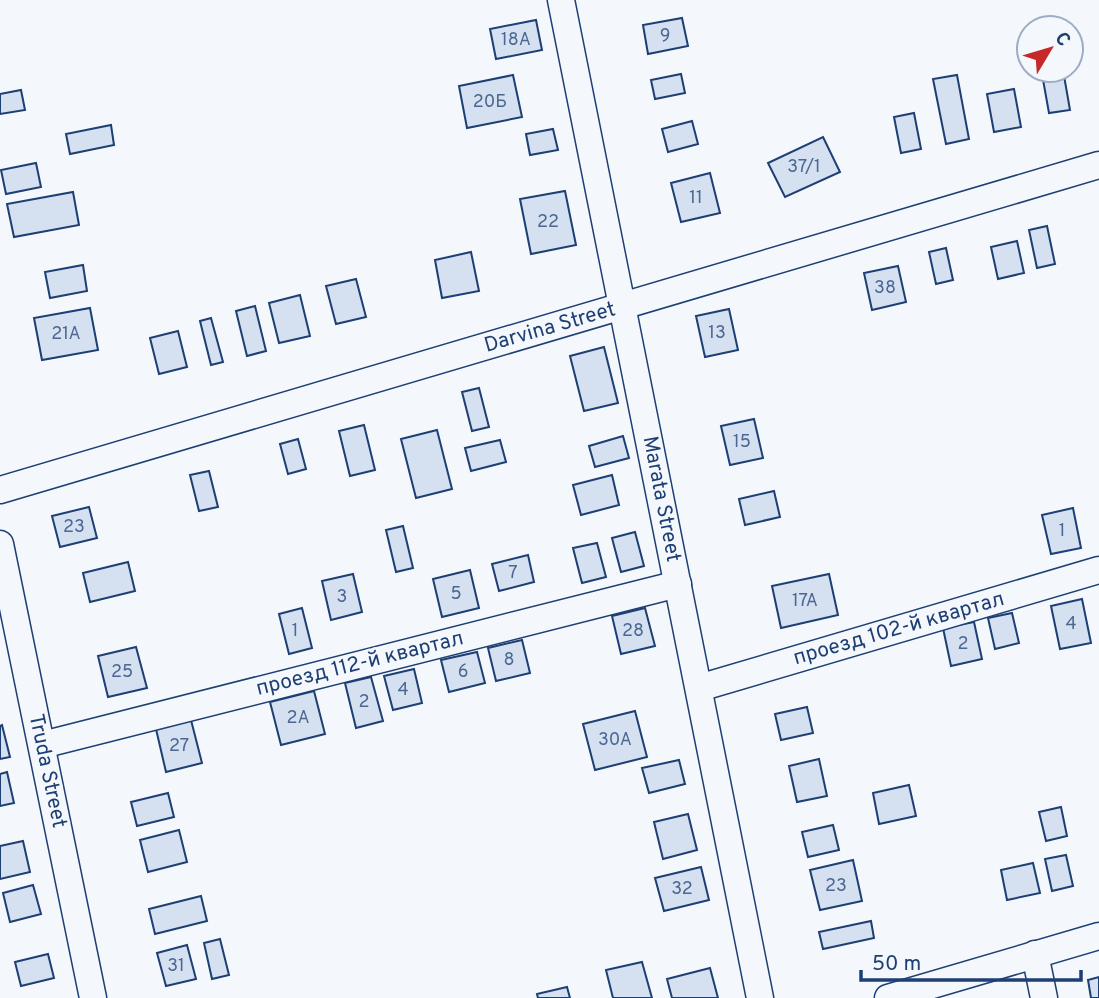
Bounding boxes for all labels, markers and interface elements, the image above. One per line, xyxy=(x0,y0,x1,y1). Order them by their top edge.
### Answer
north arrow xyxy=(1015,14,1085,84)
house number: 9 xyxy=(660,25,670,48)
text: С xyxy=(1049,28,1075,52)
house number: 18А xyxy=(501,29,531,52)
house number: 20Б xyxy=(473,91,507,114)
house number: 37/1 xyxy=(787,156,821,179)
house number: 11 xyxy=(689,187,703,210)
house number: 22 xyxy=(537,211,559,234)
house number: 38 xyxy=(874,277,896,300)
street label: Darvina Street xyxy=(481,296,619,360)
house number: 13 xyxy=(708,322,726,345)
house number: 21А xyxy=(51,323,81,346)
house number: 15 xyxy=(733,431,751,454)
street label: Marata Street xyxy=(636,434,686,564)
house number: 23 xyxy=(63,516,85,539)
house number: 1 xyxy=(1059,520,1065,543)
house number: 7 xyxy=(508,562,518,585)
house number: 5 xyxy=(450,583,462,606)
house number: 3 xyxy=(337,586,347,609)
street label: проезд 102-й квартал xyxy=(791,587,1007,671)
house number: 17А xyxy=(792,590,818,613)
house number: 4 xyxy=(1065,613,1077,636)
house number: 1 xyxy=(292,620,298,643)
house number: 28 xyxy=(622,620,644,643)
street label: проезд 112-й квартал xyxy=(254,626,466,702)
house number: 2 xyxy=(957,633,969,655)
house number: 8 xyxy=(504,649,515,672)
house number: 25 xyxy=(111,661,133,684)
house number: 6 xyxy=(458,661,468,684)
house number: 4 xyxy=(397,679,409,702)
house number: 2 xyxy=(358,691,370,713)
house number: 2А xyxy=(286,707,310,730)
street label: Truda Street xyxy=(22,712,72,830)
house number: 30А xyxy=(598,729,632,752)
house number: 27 xyxy=(169,735,189,758)
house number: 23 xyxy=(825,875,847,898)
house number: 32 xyxy=(671,878,693,901)
scale bar xyxy=(861,939,1082,983)
text: 50 m xyxy=(872,951,921,978)
house number: 31 xyxy=(167,955,185,978)

